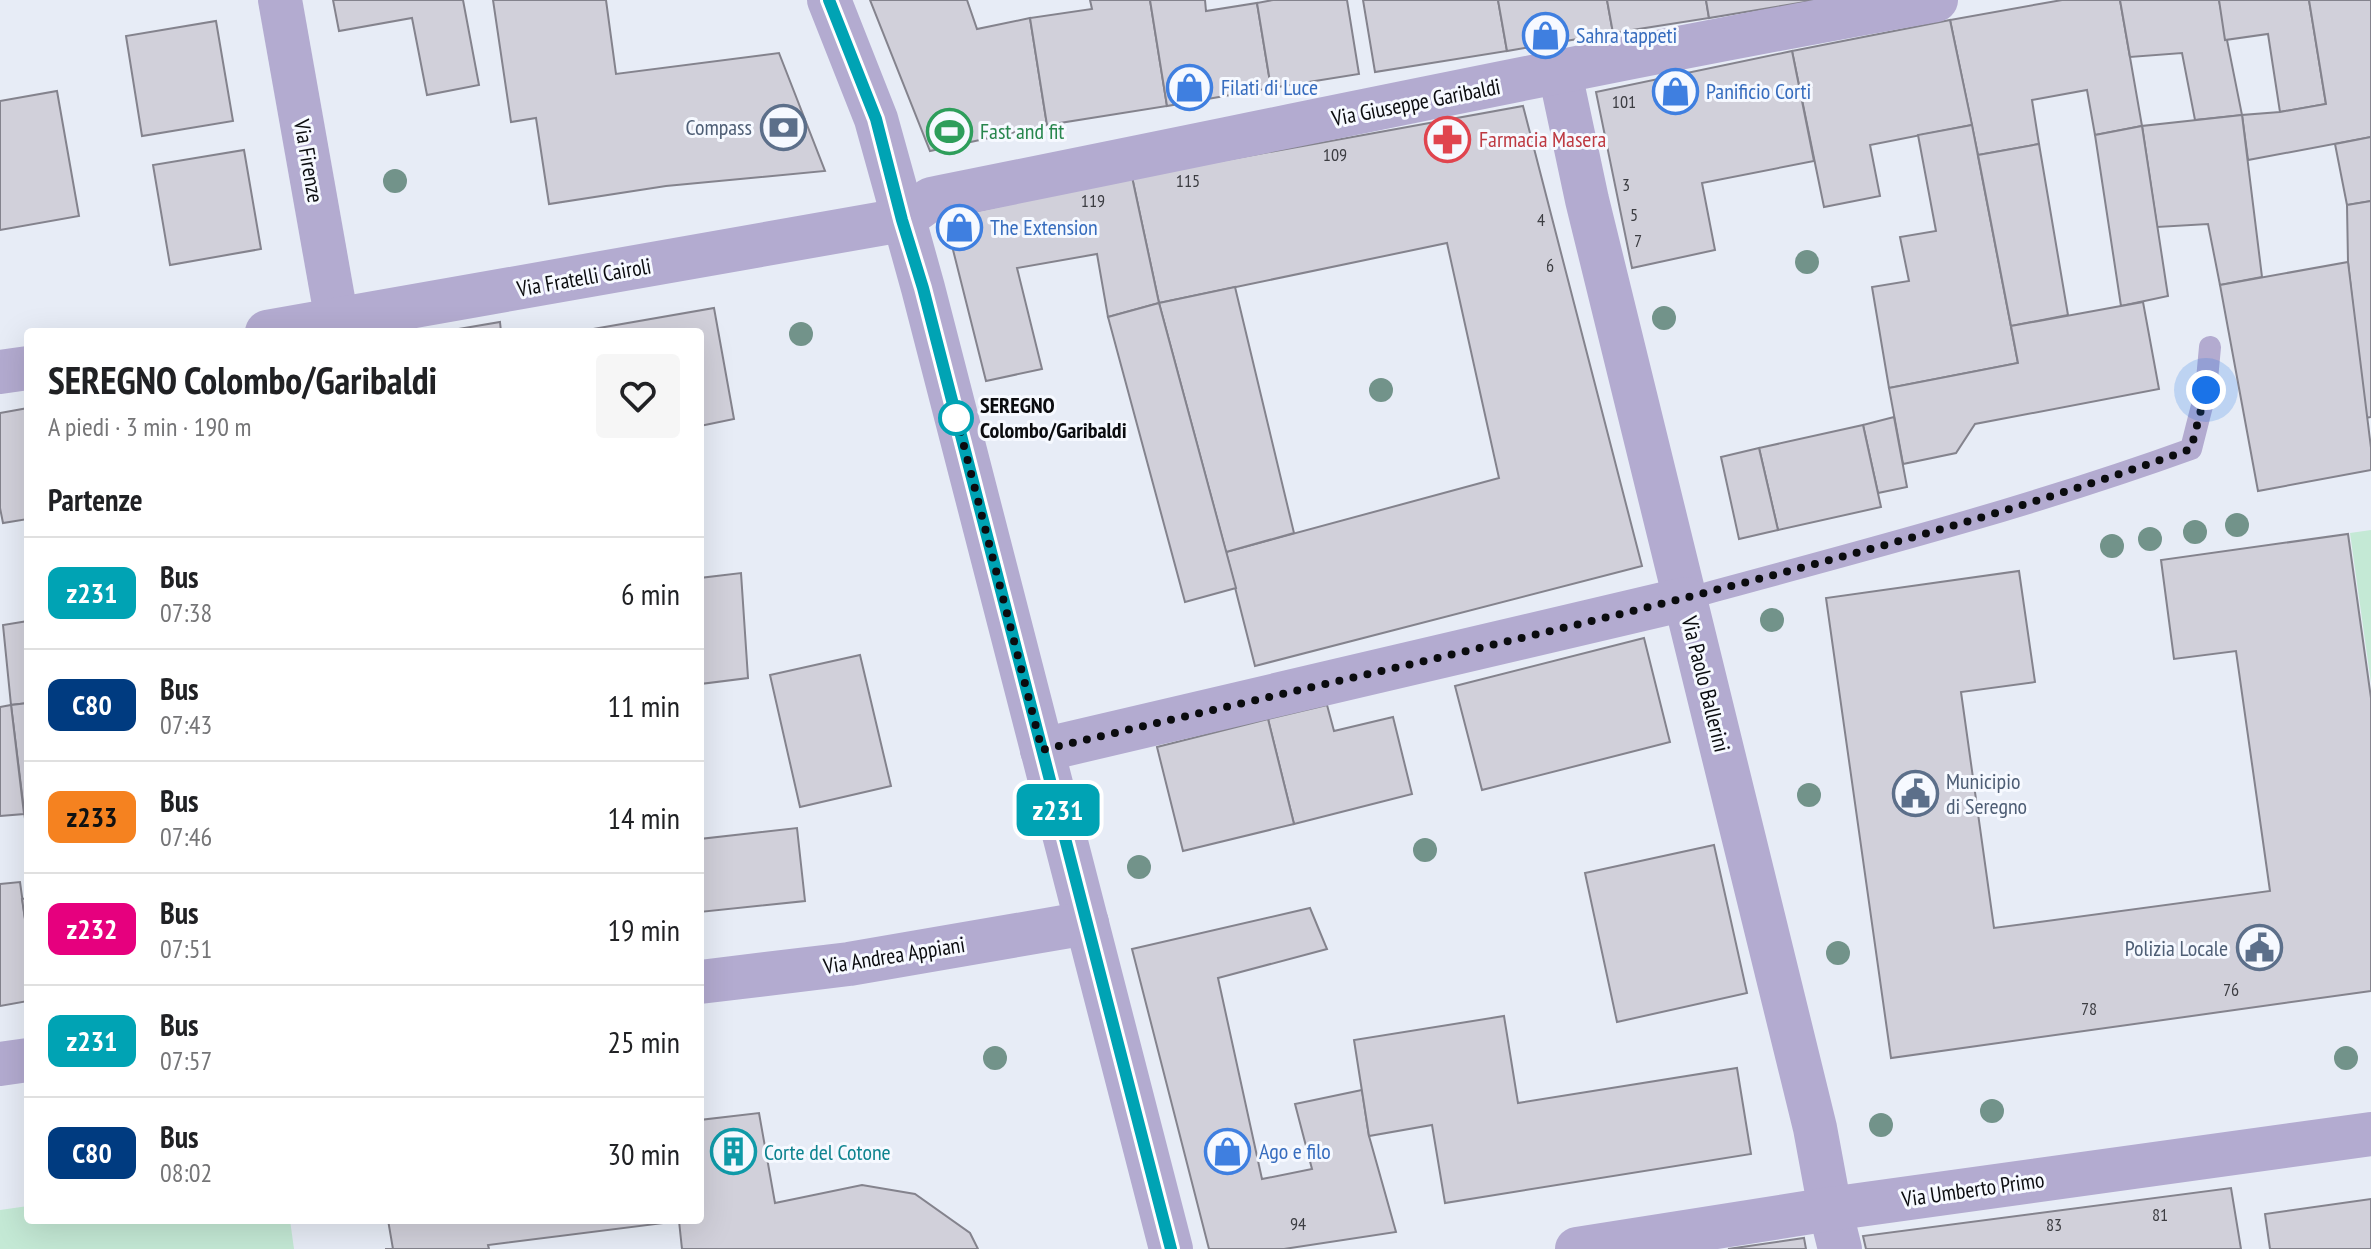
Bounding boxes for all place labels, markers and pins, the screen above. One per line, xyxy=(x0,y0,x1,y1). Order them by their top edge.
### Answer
shop icon: Sahra tappeti xyxy=(1521,11,1569,59)
place label: Sahra tappeti xyxy=(1576,21,1677,49)
shop icon: Filati di Luce xyxy=(1166,63,1214,111)
shop icon: Panificio Corti xyxy=(1651,67,1699,115)
place label: Filati di Luce xyxy=(1221,73,1318,101)
place label: Panificio Corti xyxy=(1706,77,1811,105)
bank icon: Compass xyxy=(759,103,807,151)
sports icon: Fast and fit xyxy=(925,107,973,155)
place label: Compass xyxy=(685,113,752,141)
pharmacy icon: Farmacia Masera xyxy=(1424,115,1472,163)
place label: Fast and fit xyxy=(980,117,1064,145)
place label: Farmacia Masera xyxy=(1479,125,1606,153)
shop icon: The Extension xyxy=(935,203,983,251)
place label: The Extension xyxy=(990,213,1098,241)
place label: SEREGNO Colombo/Garibaldi xyxy=(980,391,1127,444)
marker: SEREGNO Colombo/Garibaldi xyxy=(939,401,973,435)
place label: Municipio di Seregno xyxy=(1946,767,2027,820)
public building icon: Municipio di Seregno xyxy=(1891,770,1939,818)
public building icon: Polizia Locale xyxy=(2235,924,2283,972)
place label: Polizia Locale xyxy=(2125,934,2228,962)
shop icon: Ago e filo xyxy=(1204,1127,1252,1175)
building icon: Corte del Cotone xyxy=(709,1128,757,1176)
place label: Ago e filo xyxy=(1259,1137,1331,1165)
place label: Corte del Cotone xyxy=(764,1138,891,1166)

